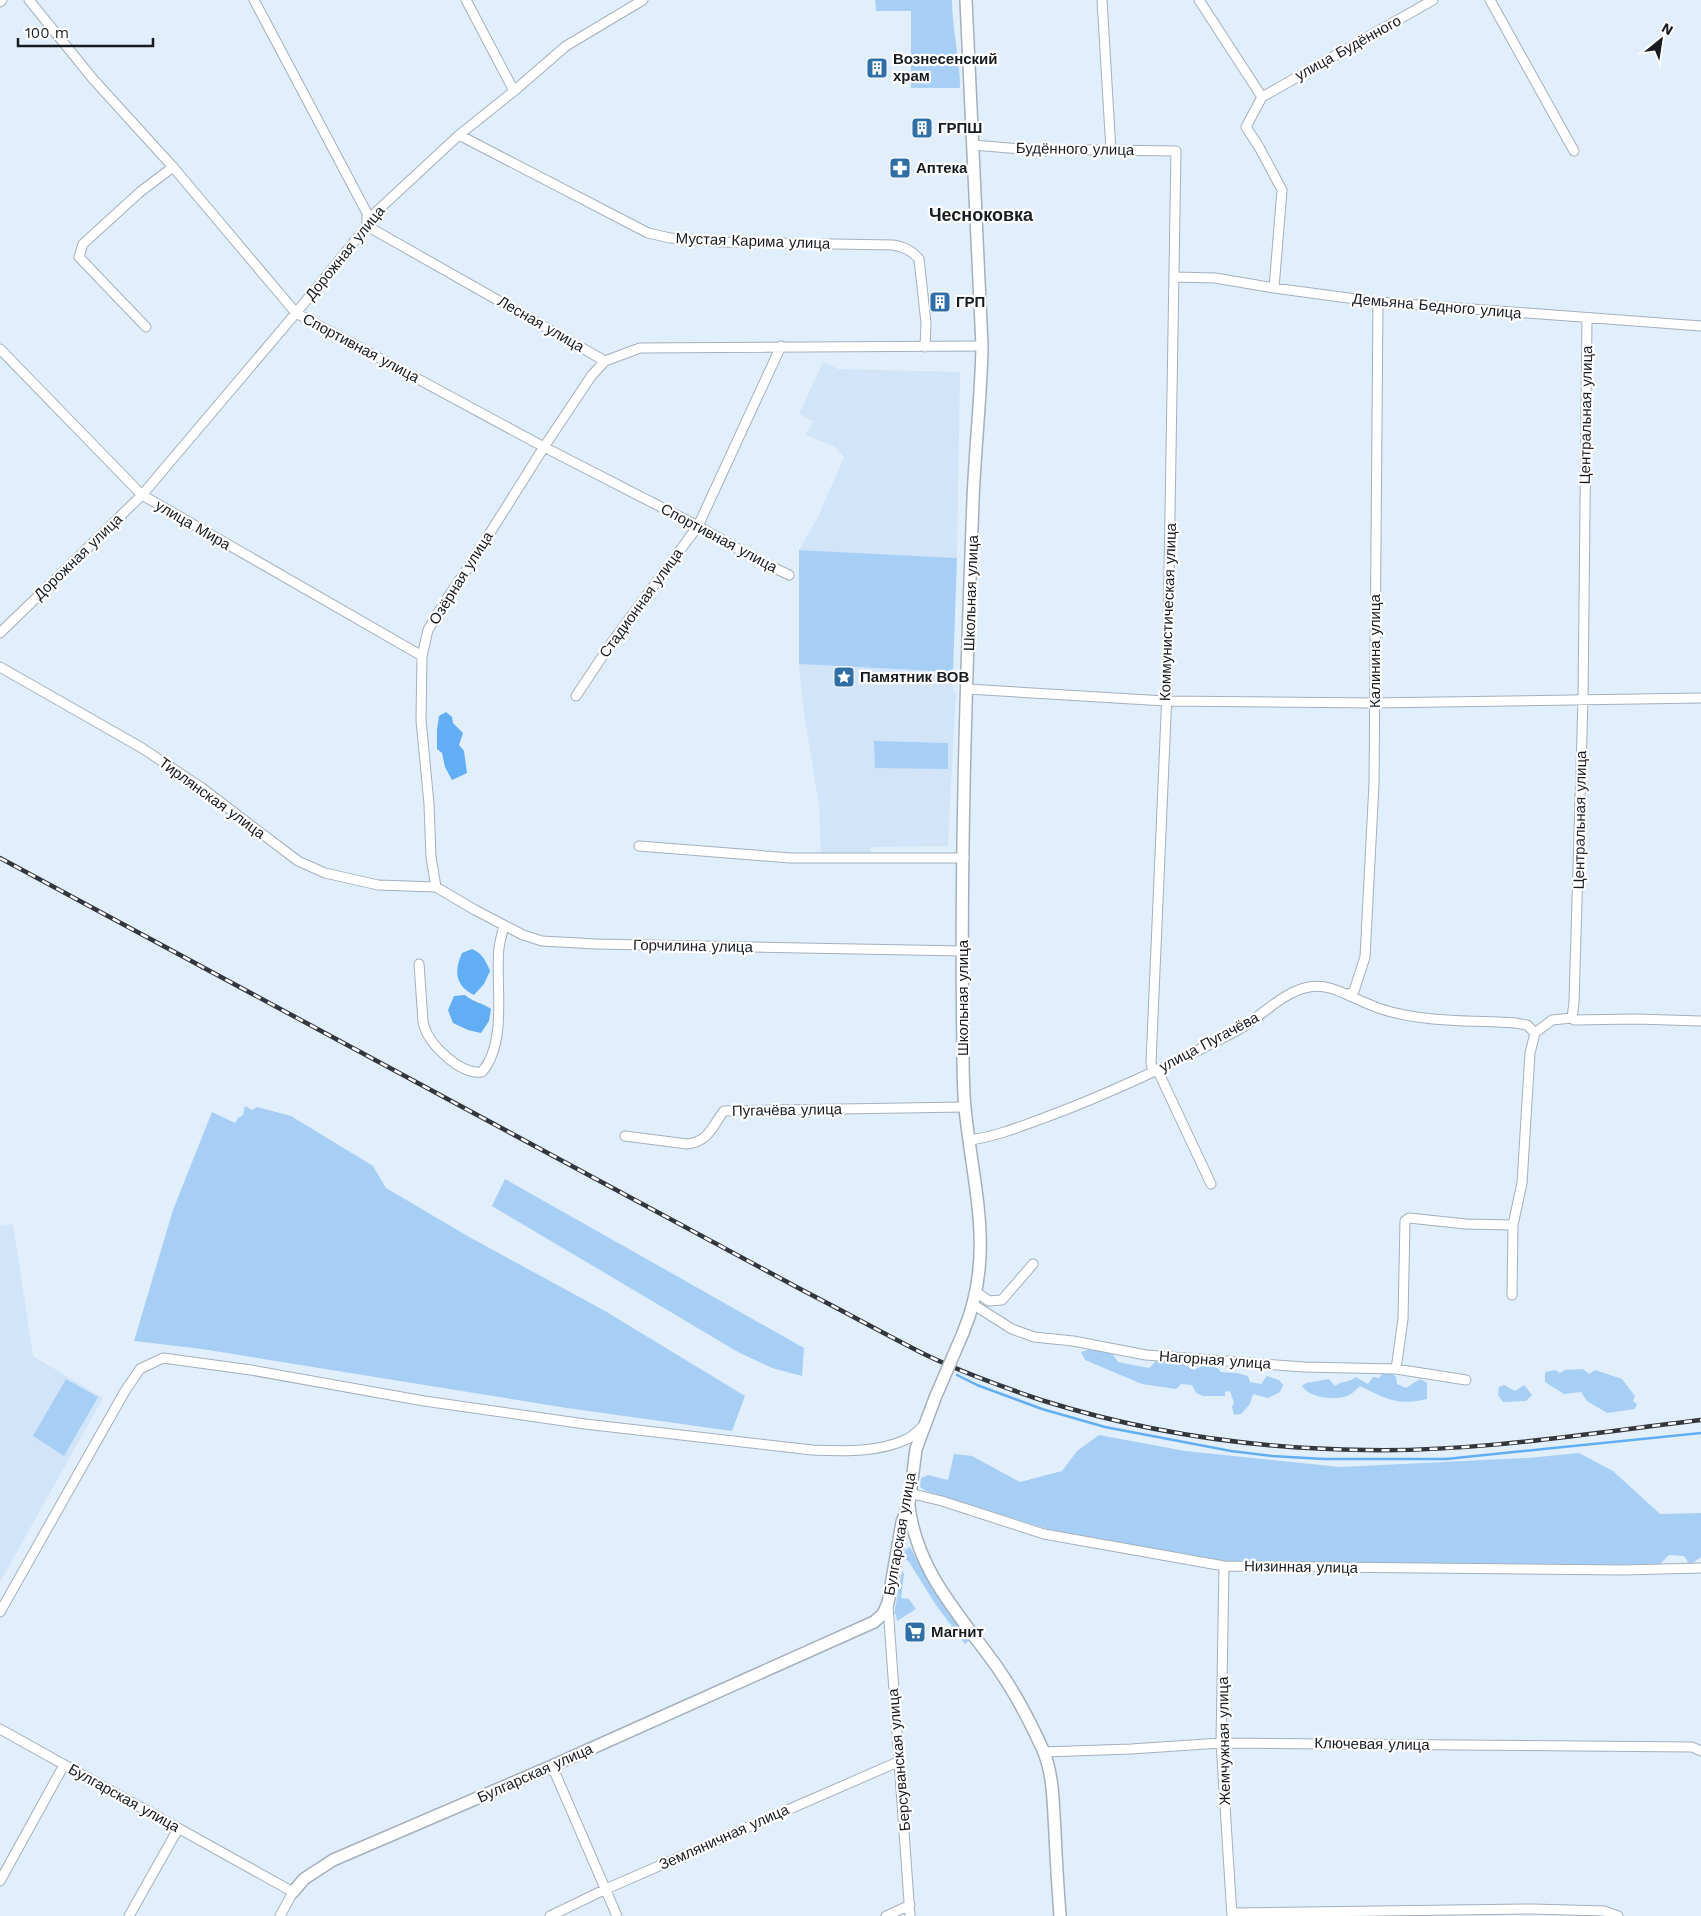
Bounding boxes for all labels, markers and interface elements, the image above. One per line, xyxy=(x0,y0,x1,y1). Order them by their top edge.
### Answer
street label: улица Будённого xyxy=(1292,11,1404,85)
scale bar xyxy=(18,15,152,47)
north arrow xyxy=(1636,15,1686,65)
text: N xyxy=(1659,19,1676,38)
text: 100 m xyxy=(25,24,69,42)
place label: Вознесенский храм xyxy=(893,50,998,85)
building icon: Вознесенский храм xyxy=(865,56,889,80)
building icon: ГРПШ xyxy=(910,116,934,140)
place label: ГРПШ xyxy=(938,119,982,137)
street label: Будённого улица xyxy=(1016,139,1135,159)
pharmacy icon: Аптека xyxy=(888,156,912,180)
place label: Аптека xyxy=(916,159,968,177)
street label: Дорожная улица xyxy=(301,202,389,304)
district label: Чесноковка xyxy=(929,204,1034,225)
street label: Мустая Карима улица xyxy=(675,229,831,253)
building icon: ГРП xyxy=(928,290,952,314)
street label: Демьяна Бедного улица xyxy=(1352,290,1523,322)
street label: Лесная улица xyxy=(495,292,588,356)
place label: ГРП xyxy=(956,293,985,311)
street label: Спортивная улица xyxy=(300,310,423,387)
street label: Центральная улица xyxy=(1576,345,1596,485)
street label: улица Мира xyxy=(152,496,234,554)
street label: Спортивная улица xyxy=(658,500,781,577)
street label: Дорожная улица xyxy=(30,510,127,604)
street label: Коммунистическая улица xyxy=(1156,522,1180,701)
street label: Озёрная улица xyxy=(425,528,497,628)
street label: Школьная улица xyxy=(960,534,982,651)
street label: Стадионная улица xyxy=(595,544,687,661)
street label: Калинина улица xyxy=(1366,593,1384,708)
place icon: Памятник ВОВ xyxy=(832,665,856,689)
place label: Памятник ВОВ xyxy=(860,668,970,686)
street label: Центральная улица xyxy=(1570,750,1590,890)
street label: Тирлянская улица xyxy=(155,753,269,843)
street label: Горчилина улица xyxy=(633,936,754,956)
street label: Школьная улица xyxy=(954,939,972,1056)
street label: улица Пугачёва xyxy=(1156,1008,1262,1076)
street label: Пугачёва улица xyxy=(732,1100,843,1120)
street label: Нагорная улица xyxy=(1158,1347,1272,1373)
street label: Булгарская улица xyxy=(880,1471,920,1597)
street label: Низинная улица xyxy=(1244,1557,1359,1577)
supermarket icon: Магнит xyxy=(903,1620,927,1644)
place label: Магнит xyxy=(931,1623,984,1641)
street label: Жемчужная улица xyxy=(1214,1676,1234,1806)
street label: Берсуванская улица xyxy=(884,1687,914,1832)
street label: Ключевая улица xyxy=(1314,1734,1430,1754)
street label: Булгарская улица xyxy=(474,1739,596,1807)
street label: Булгарская улица xyxy=(65,1760,183,1836)
street label: Земляничная улица xyxy=(656,1800,792,1874)

